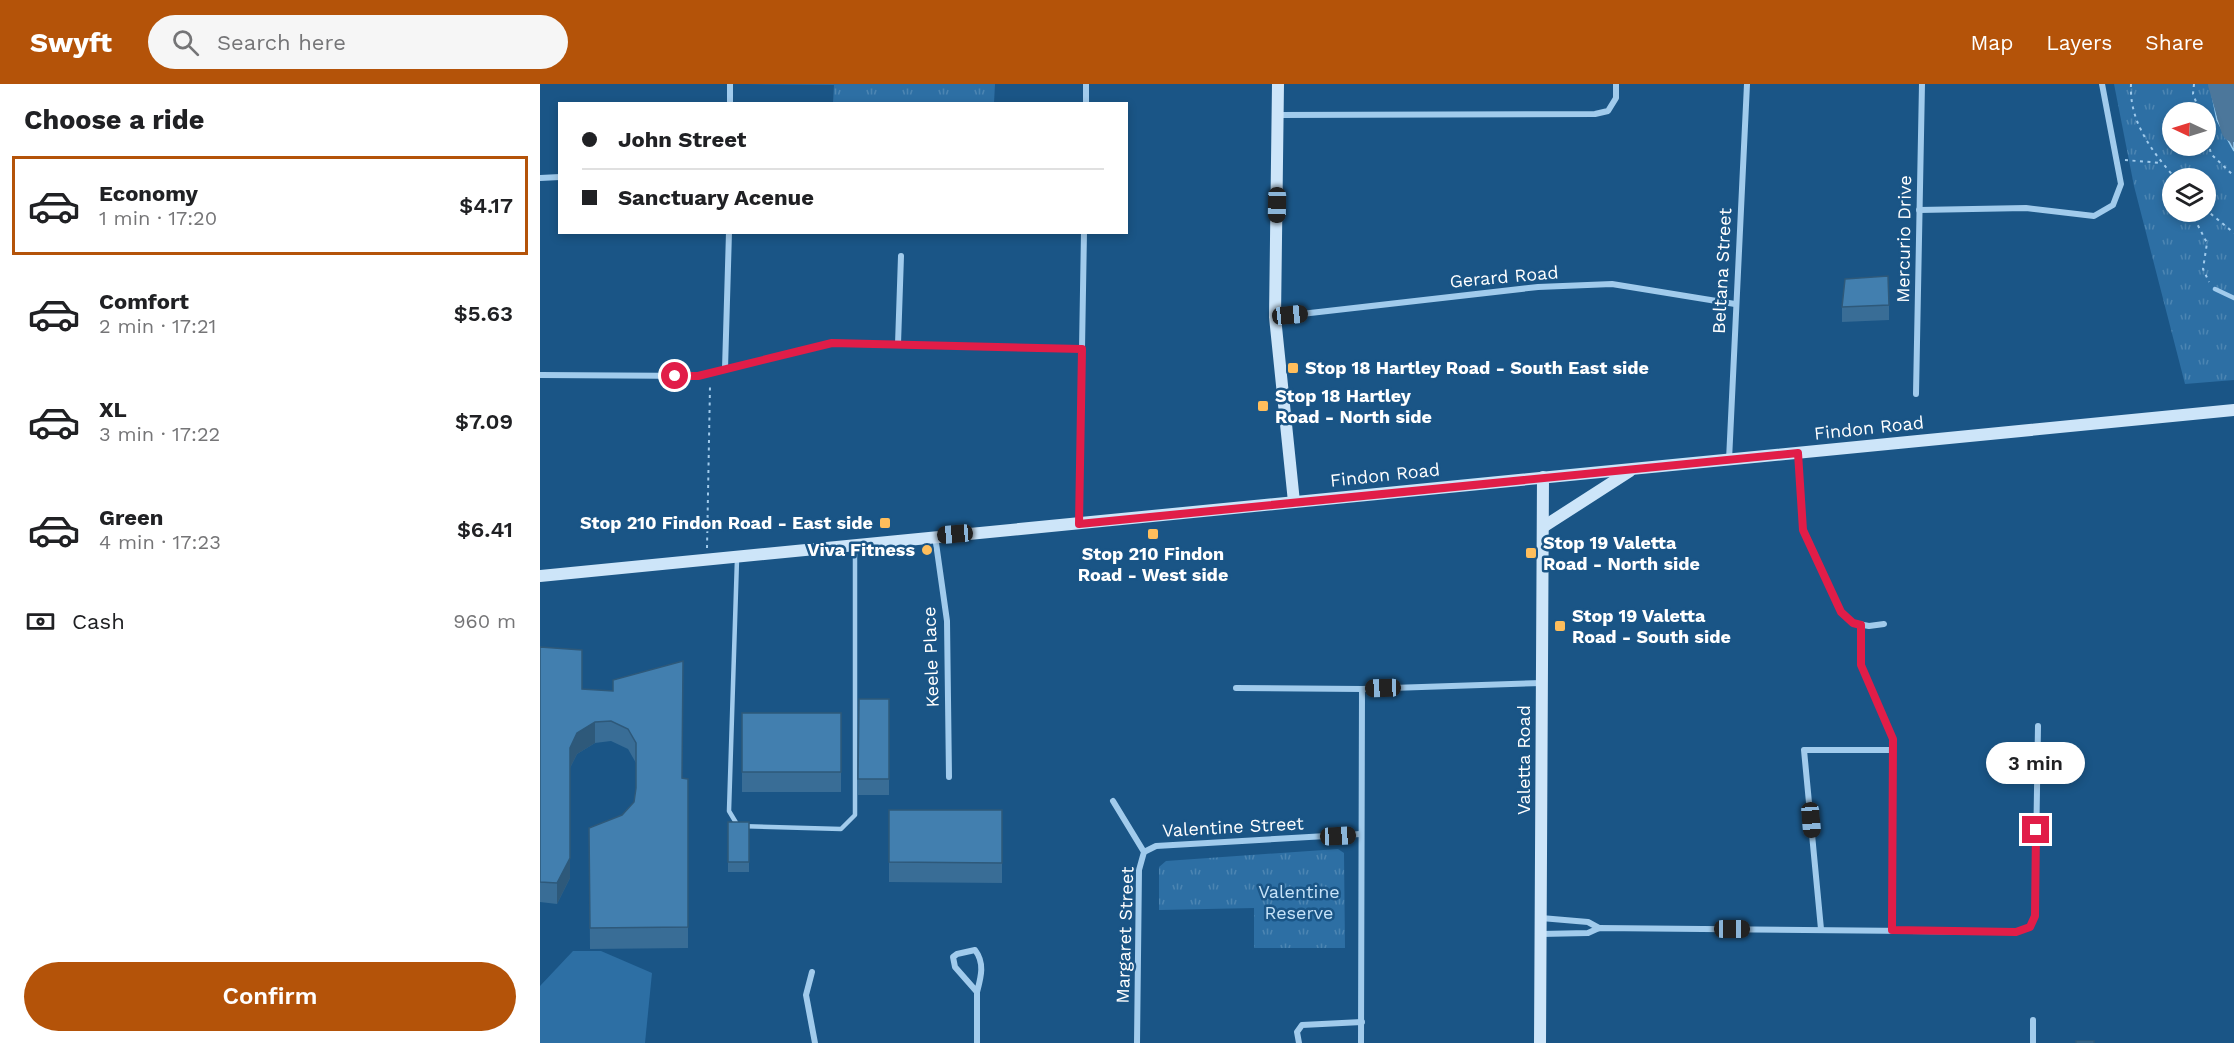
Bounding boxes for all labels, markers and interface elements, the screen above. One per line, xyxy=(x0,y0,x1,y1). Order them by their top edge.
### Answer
search box xyxy=(148,15,568,69)
text: Swyft xyxy=(30,26,112,59)
icon: search xyxy=(169,26,202,59)
text: Search here xyxy=(217,30,346,55)
text: Map xyxy=(1970,30,2013,55)
text: Layers xyxy=(2046,30,2112,55)
text: Share xyxy=(2145,30,2204,55)
north arrow xyxy=(2162,102,2216,156)
map controls xyxy=(2162,102,2216,222)
text: Choose a ride xyxy=(24,104,204,136)
text: John Street xyxy=(618,127,746,152)
button: layers xyxy=(2162,168,2216,222)
street label: Mercurio Drive xyxy=(1892,175,1915,303)
icon: car xyxy=(27,179,81,233)
text: Economy xyxy=(99,181,198,206)
text: Sanctuary Acenue xyxy=(618,185,814,210)
car xyxy=(1268,187,1286,223)
text: $4.17 xyxy=(459,193,513,218)
text: 1 min · 17:20 xyxy=(99,206,217,230)
street label: Beltana Street xyxy=(1708,207,1735,335)
street label: Gerard Road xyxy=(1449,261,1559,292)
icon: car xyxy=(27,287,81,341)
text: Comfort xyxy=(99,289,189,314)
text: $5.63 xyxy=(454,301,513,326)
car xyxy=(1271,304,1309,326)
text: 2 min · 17:21 xyxy=(99,314,216,338)
place label: Stop 18 Hartley Road - South East side xyxy=(1305,357,1649,378)
marker: Stop 18 Hartley Road - South East side xyxy=(1286,361,1300,375)
route start xyxy=(661,362,688,389)
place label: Stop 18 Hartley Road - North side xyxy=(1275,385,1432,427)
icon: car xyxy=(27,395,81,449)
text: XL xyxy=(99,397,127,422)
marker: Stop 18 Hartley Road - North side xyxy=(1256,399,1270,413)
text: $7.09 xyxy=(455,409,513,434)
street label: Findon Road xyxy=(1813,411,1925,444)
text: 3 min · 17:22 xyxy=(99,422,220,446)
street label: Findon Road xyxy=(1329,458,1441,491)
icon: car xyxy=(27,503,81,557)
text: Green xyxy=(99,505,163,530)
place label: Stop 210 Findon Road - East side xyxy=(580,512,873,533)
marker: Stop 210 Findon Road - East side xyxy=(878,516,892,530)
text: $6.41 xyxy=(457,517,513,542)
car xyxy=(936,523,974,545)
marker: Stop 210 Findon Road - West side xyxy=(1146,527,1160,541)
text: 4 min · 17:23 xyxy=(99,530,221,554)
place label: Stop 19 Valetta Road - North side xyxy=(1543,532,1700,574)
place label: Viva Fitness xyxy=(807,539,915,560)
marker: Viva Fitness xyxy=(920,543,934,557)
place label: Stop 210 Findon Road - West side xyxy=(1078,543,1228,585)
marker: Stop 19 Valetta Road - North side xyxy=(1524,546,1538,560)
icon: cash xyxy=(24,605,57,638)
place label: Stop 19 Valetta Road - South side xyxy=(1572,605,1731,647)
street label: Keele Place xyxy=(918,606,943,708)
text: Cash xyxy=(72,609,125,634)
text: 960 m xyxy=(453,609,516,633)
marker: Stop 19 Valetta Road - South side xyxy=(1553,619,1567,633)
car xyxy=(1365,678,1401,698)
street label: Valetta Road xyxy=(1513,705,1534,815)
callout: 3 min xyxy=(1986,743,2086,785)
text: 3 min xyxy=(2008,751,2063,775)
car xyxy=(1800,801,1822,839)
street label: Valentine Street xyxy=(1162,812,1305,841)
route end xyxy=(2022,816,2049,843)
car xyxy=(1320,826,1356,846)
street label: Margaret Street xyxy=(1112,866,1137,1004)
park label: Valentine Reserve xyxy=(1258,881,1340,923)
car xyxy=(1714,920,1750,938)
button: Confirm xyxy=(24,962,516,1031)

